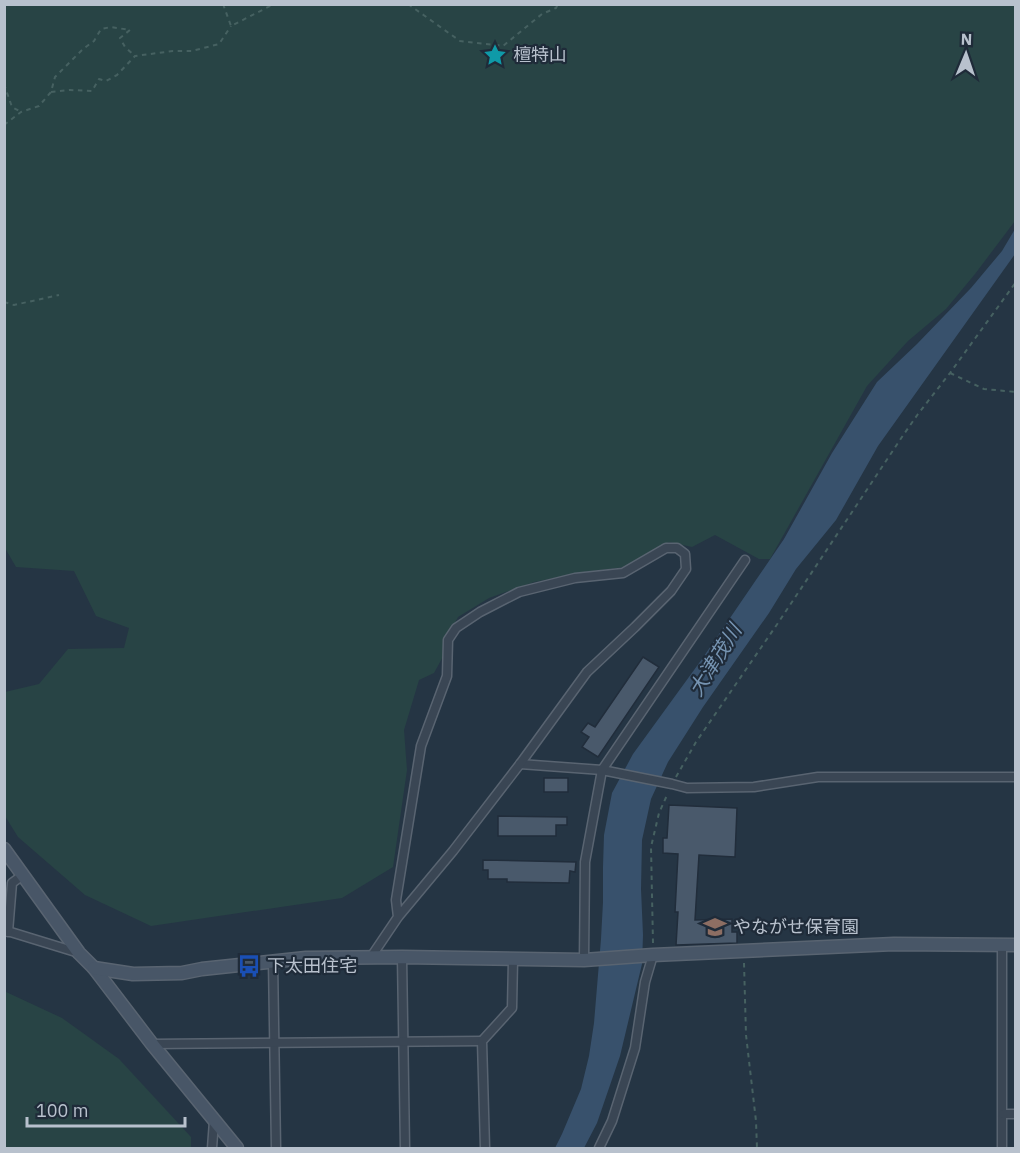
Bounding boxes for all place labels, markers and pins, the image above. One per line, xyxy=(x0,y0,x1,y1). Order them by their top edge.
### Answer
place icon: 檀特山 xyxy=(482,42,508,68)
place label: 檀特山 xyxy=(513,43,567,66)
school or university icon: やながせ保育園 xyxy=(702,914,728,940)
place label: やながせ保育園 xyxy=(733,915,859,938)
bus stop icon: 下太田住宅 xyxy=(236,953,262,979)
place label: 下太田住宅 xyxy=(267,954,357,977)

